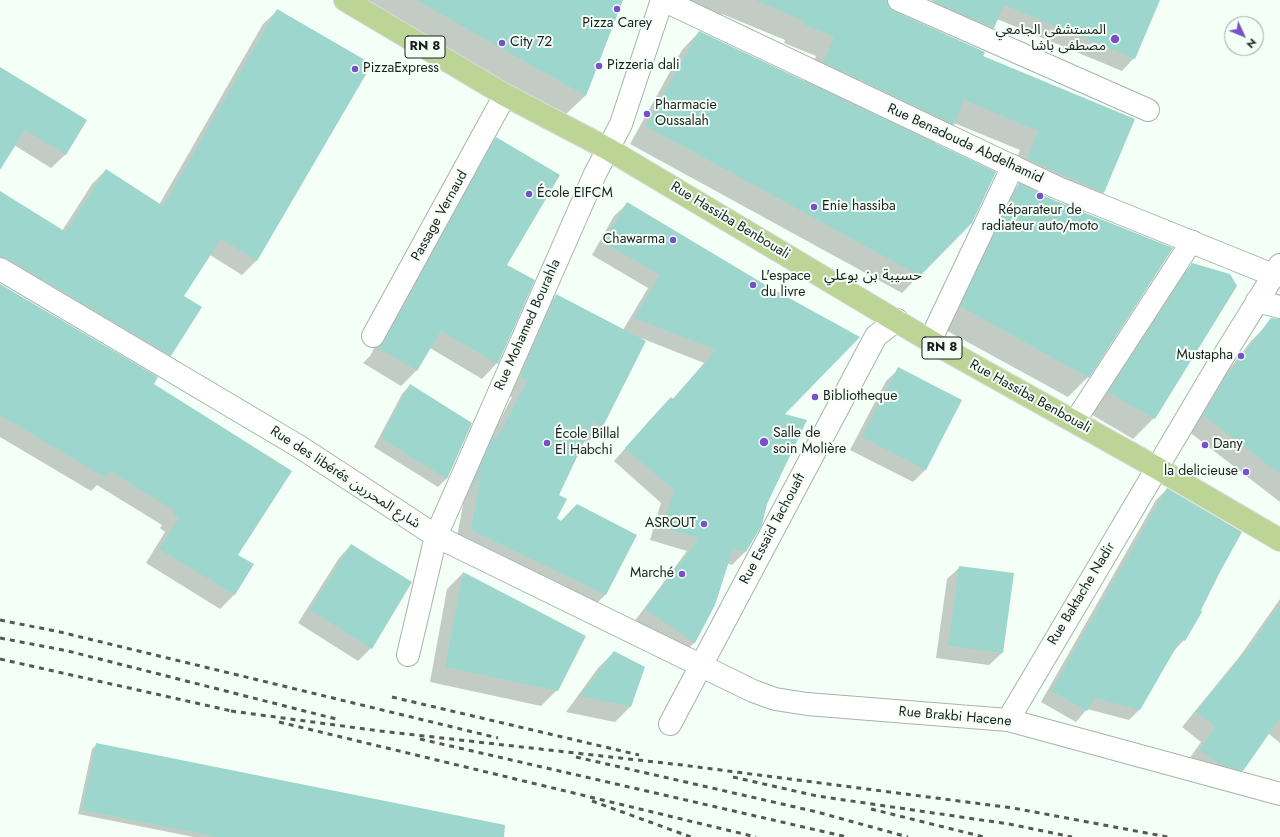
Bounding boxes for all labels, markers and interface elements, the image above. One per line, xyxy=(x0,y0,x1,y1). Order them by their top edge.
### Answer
marker: Pizza Carey xyxy=(612,4,622,14)
place label: Pizza Carey xyxy=(582,16,652,32)
north arrow xyxy=(1224,16,1264,56)
place label: المستشفى الجامعي مصطفى باشا xyxy=(996,23,1106,56)
marker: المستشفى الجامعي مصطفى باشا xyxy=(1109,33,1121,45)
place label: City 72 xyxy=(510,35,552,51)
text: N xyxy=(1243,35,1261,52)
road number: RN 8 xyxy=(405,36,445,58)
marker: City 72 xyxy=(497,38,507,48)
place label: Pizzeria dali xyxy=(607,58,680,74)
place label: PizzaExpress xyxy=(363,61,439,77)
marker: Pizzeria dali xyxy=(594,61,604,71)
marker: PizzaExpress xyxy=(350,64,360,74)
place label: Pharmacie Oussalah xyxy=(655,98,717,130)
street label: Rue Benadouda Abdelhamid xyxy=(884,100,1046,188)
marker: Pharmacie Oussalah xyxy=(642,109,652,119)
street label: Passage Vernaud xyxy=(408,168,472,264)
street label: Rue Hassiba Benbouali xyxy=(667,179,793,263)
place label: École EIFCM xyxy=(537,186,613,202)
marker: École EIFCM xyxy=(524,189,534,199)
marker: Réparateur de radiateur auto/moto xyxy=(1035,191,1045,201)
place label: Enie hassiba xyxy=(822,199,896,215)
marker: Enie hassiba xyxy=(809,202,819,212)
place label: Réparateur de radiateur auto/moto xyxy=(982,203,1098,236)
place label: Chawarma xyxy=(603,232,665,248)
marker: Chawarma xyxy=(668,235,678,245)
street label: Rue Mohamed Bourahla xyxy=(492,257,564,393)
district label: حسيبة بن بوعلي xyxy=(824,267,922,285)
place label: L'espace du livre xyxy=(761,269,811,302)
marker: L'espace du livre xyxy=(748,280,758,290)
road number: RN 8 xyxy=(922,337,962,359)
place label: Mustapha xyxy=(1177,348,1233,364)
marker: Mustapha xyxy=(1236,351,1246,361)
street label: Rue Hassiba Benbouali xyxy=(966,357,1094,437)
place label: Bibliotheque xyxy=(823,389,897,405)
marker: Bibliotheque xyxy=(810,392,820,402)
street label: Rue des libérés شارع المحررين xyxy=(267,423,423,533)
place label: Salle de soin Molière xyxy=(773,426,846,458)
place label: École Billal El Habchi xyxy=(555,427,620,460)
marker: Salle de soin Molière xyxy=(758,436,770,448)
place label: Dany xyxy=(1213,437,1243,453)
marker: École Billal El Habchi xyxy=(542,438,552,448)
marker: Dany xyxy=(1200,440,1210,450)
place label: la delicieuse xyxy=(1164,464,1238,480)
marker: la delicieuse xyxy=(1241,467,1251,477)
street label: Rue Essaïd Tachouaft xyxy=(737,471,809,587)
place label: ASROUT xyxy=(645,516,696,532)
marker: ASROUT xyxy=(699,519,709,529)
street label: Rue Baktache Nadir xyxy=(1045,540,1119,648)
place label: Marché xyxy=(630,566,674,582)
marker: Marché xyxy=(677,569,687,579)
street label: Rue Brakbi Hacene xyxy=(898,704,1012,730)

